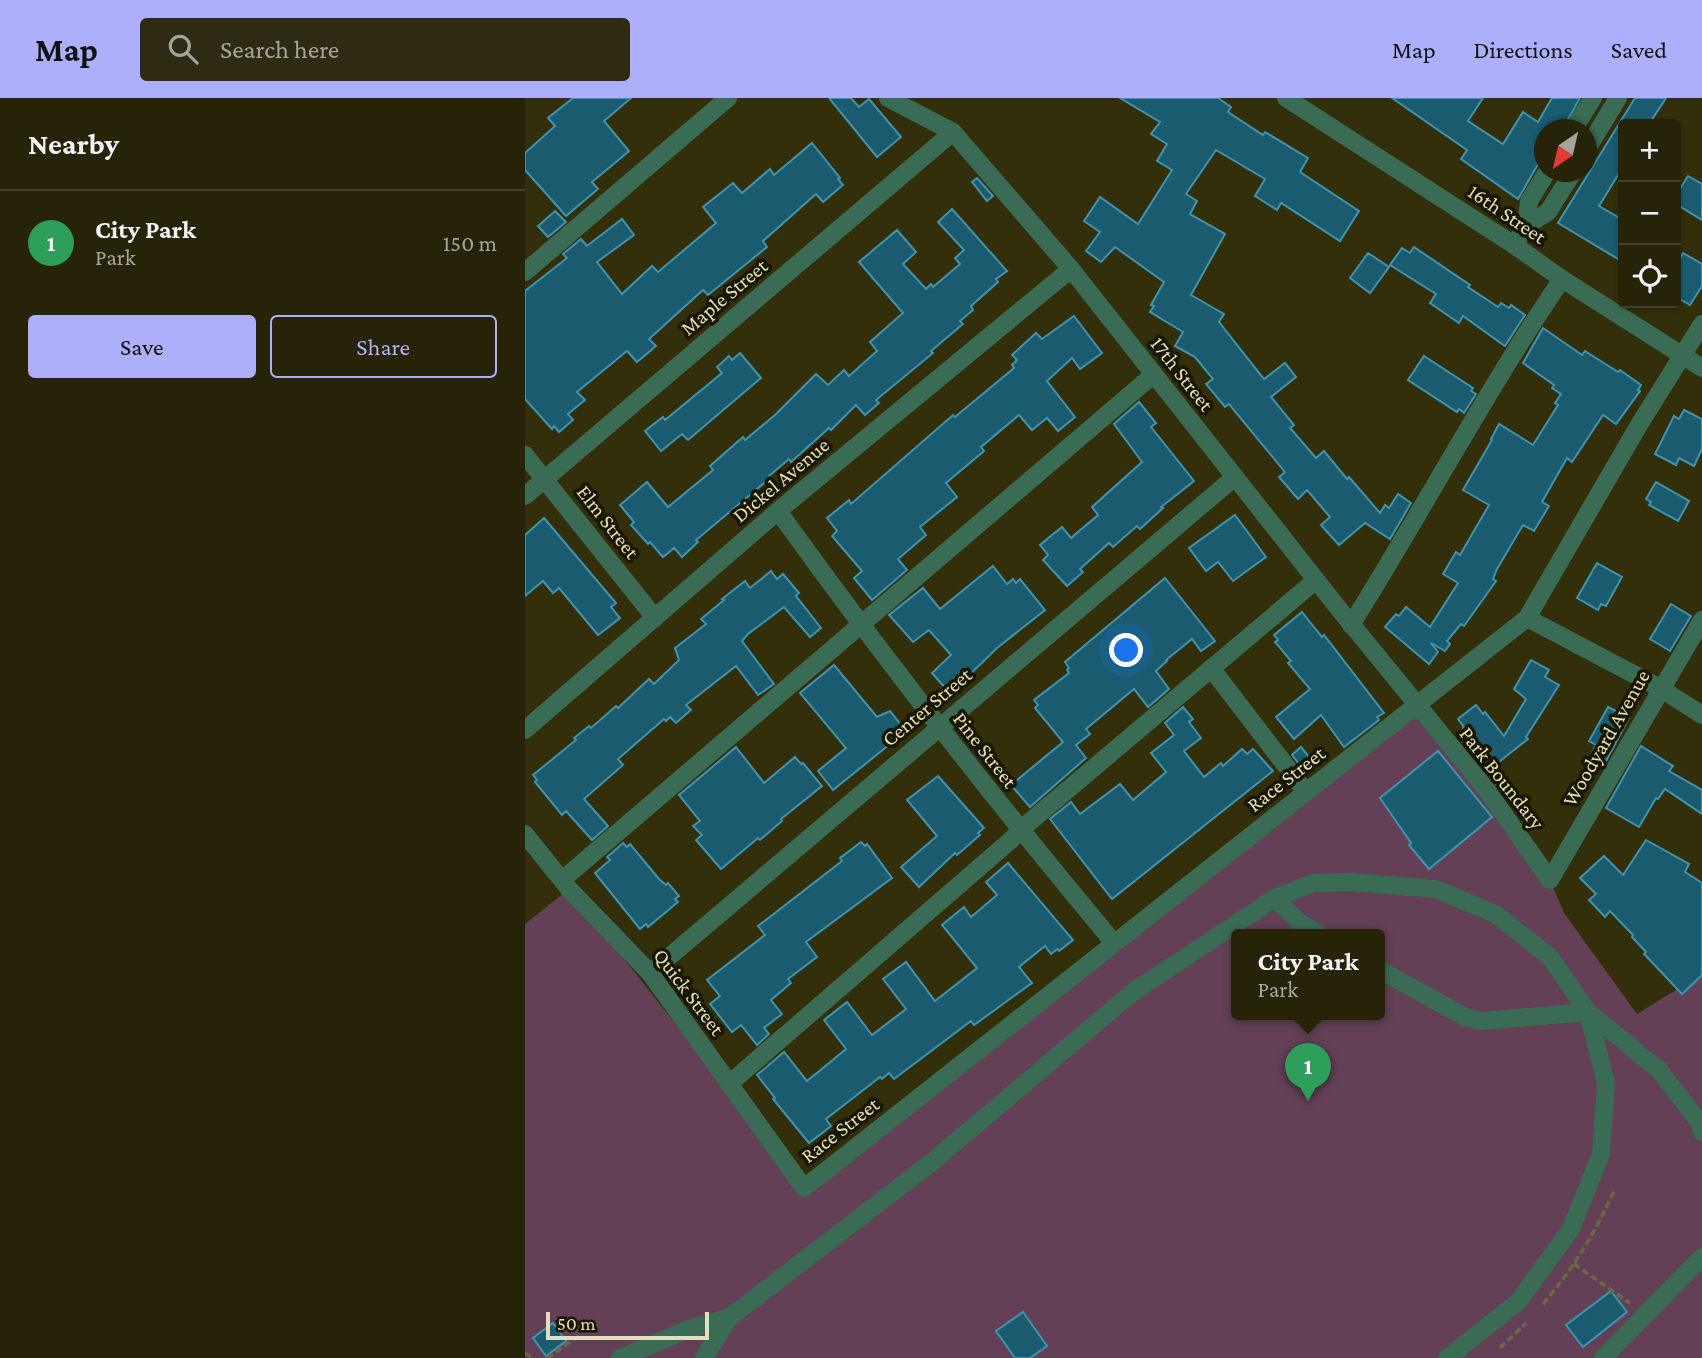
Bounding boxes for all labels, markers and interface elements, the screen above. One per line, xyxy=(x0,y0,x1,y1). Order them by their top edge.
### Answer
search box xyxy=(140,18,630,81)
icon: search xyxy=(164,30,202,68)
text: Map xyxy=(35,31,98,68)
text: Search here xyxy=(220,35,339,64)
text: Map xyxy=(1392,36,1436,63)
text: Directions xyxy=(1474,36,1573,63)
text: Saved xyxy=(1611,36,1667,63)
north arrow xyxy=(1534,119,1597,182)
map controls xyxy=(1618,119,1681,308)
button: + xyxy=(1618,119,1681,182)
text: Nearby xyxy=(28,127,119,160)
street label: 16th Street xyxy=(1463,179,1551,249)
button: − xyxy=(1618,182,1681,245)
text: City Park xyxy=(95,215,196,244)
text: 1 xyxy=(47,230,55,256)
text: 150 m xyxy=(443,230,497,256)
text: Park xyxy=(95,244,136,270)
button: locate xyxy=(1618,245,1681,308)
street label: Maple Street xyxy=(676,253,773,340)
button: Save xyxy=(28,315,256,378)
button: Share xyxy=(270,315,497,378)
street label: 17th Street xyxy=(1145,332,1219,417)
street label: Dickel Avenue xyxy=(728,433,834,527)
street label: Elm Street xyxy=(572,480,645,564)
your location xyxy=(1109,633,1143,667)
street label: Center Street xyxy=(877,662,977,751)
street label: Woodyard Avenue xyxy=(1557,666,1655,810)
street label: Pine Street xyxy=(948,707,1023,794)
street label: Park Boundary xyxy=(1455,722,1550,834)
street label: Race Street xyxy=(1242,741,1331,817)
popup xyxy=(1231,929,1385,1020)
street label: Quick Street xyxy=(649,944,730,1041)
text: City Park xyxy=(1258,947,1359,976)
text: Park xyxy=(1258,976,1298,1002)
pin: 1 xyxy=(1285,1043,1331,1101)
street label: Race Street xyxy=(796,1092,885,1168)
scale bar xyxy=(546,1309,709,1341)
text: 50 m xyxy=(557,1313,596,1334)

